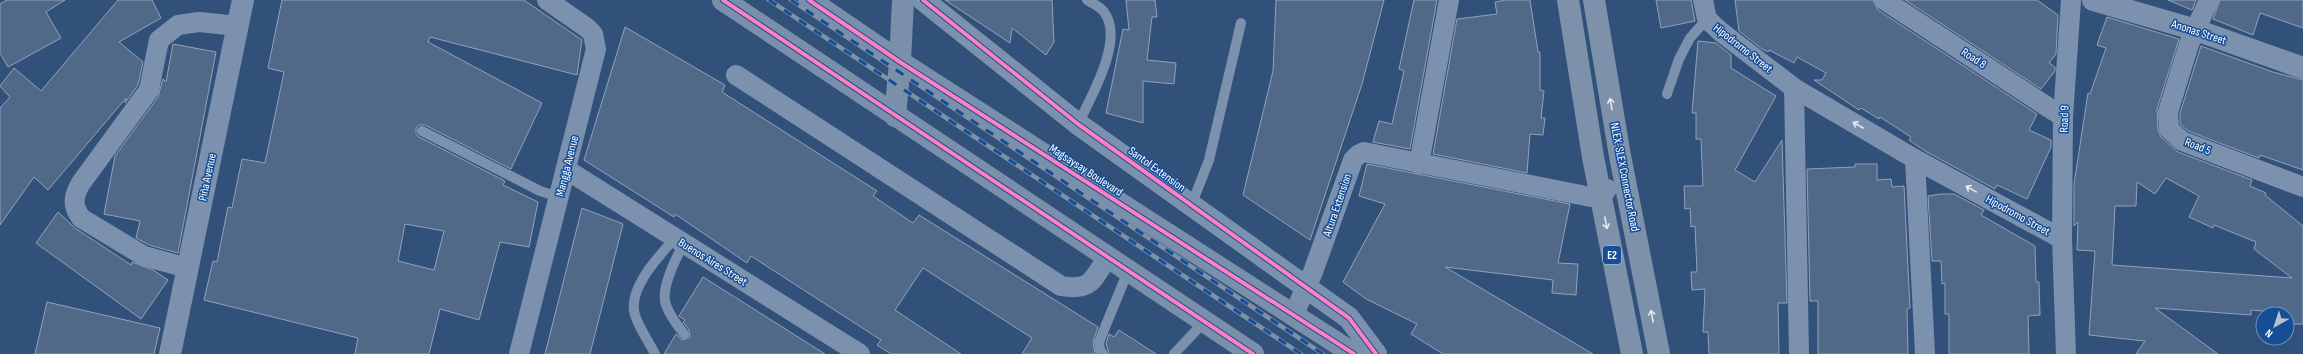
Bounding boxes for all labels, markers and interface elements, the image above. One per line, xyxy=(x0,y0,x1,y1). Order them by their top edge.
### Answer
street label: Anonas Street xyxy=(2169,16,2228,48)
street label: Hipodromo Street xyxy=(1710,20,1776,76)
street label: Road 8 xyxy=(1958,45,1989,72)
one-way arrow xyxy=(1607,97,1615,110)
street label: Road 9 xyxy=(2057,105,2072,133)
one-way arrow xyxy=(1852,120,1864,128)
street label: NLEX-SLEX Connector Road xyxy=(1607,121,1642,233)
street label: Mangga Avenue xyxy=(553,134,582,198)
street label: Road 5 xyxy=(2183,135,2213,158)
street label: Magsaysay Boulevard xyxy=(1046,141,1125,200)
street label: Santol Extension xyxy=(1125,144,1188,195)
street label: Piña Avenue xyxy=(195,152,220,202)
street label: Altura Extension xyxy=(1319,172,1355,240)
one-way arrow xyxy=(1965,185,1977,192)
street label: Hipodromo Street xyxy=(1983,192,2053,239)
one-way arrow xyxy=(1602,216,1610,229)
street label: Buenos Aires Street xyxy=(675,235,750,290)
road number: E2 xyxy=(1603,246,1621,264)
north arrow xyxy=(2255,306,2295,346)
one-way arrow xyxy=(1647,310,1655,323)
text: N xyxy=(2263,326,2275,340)

